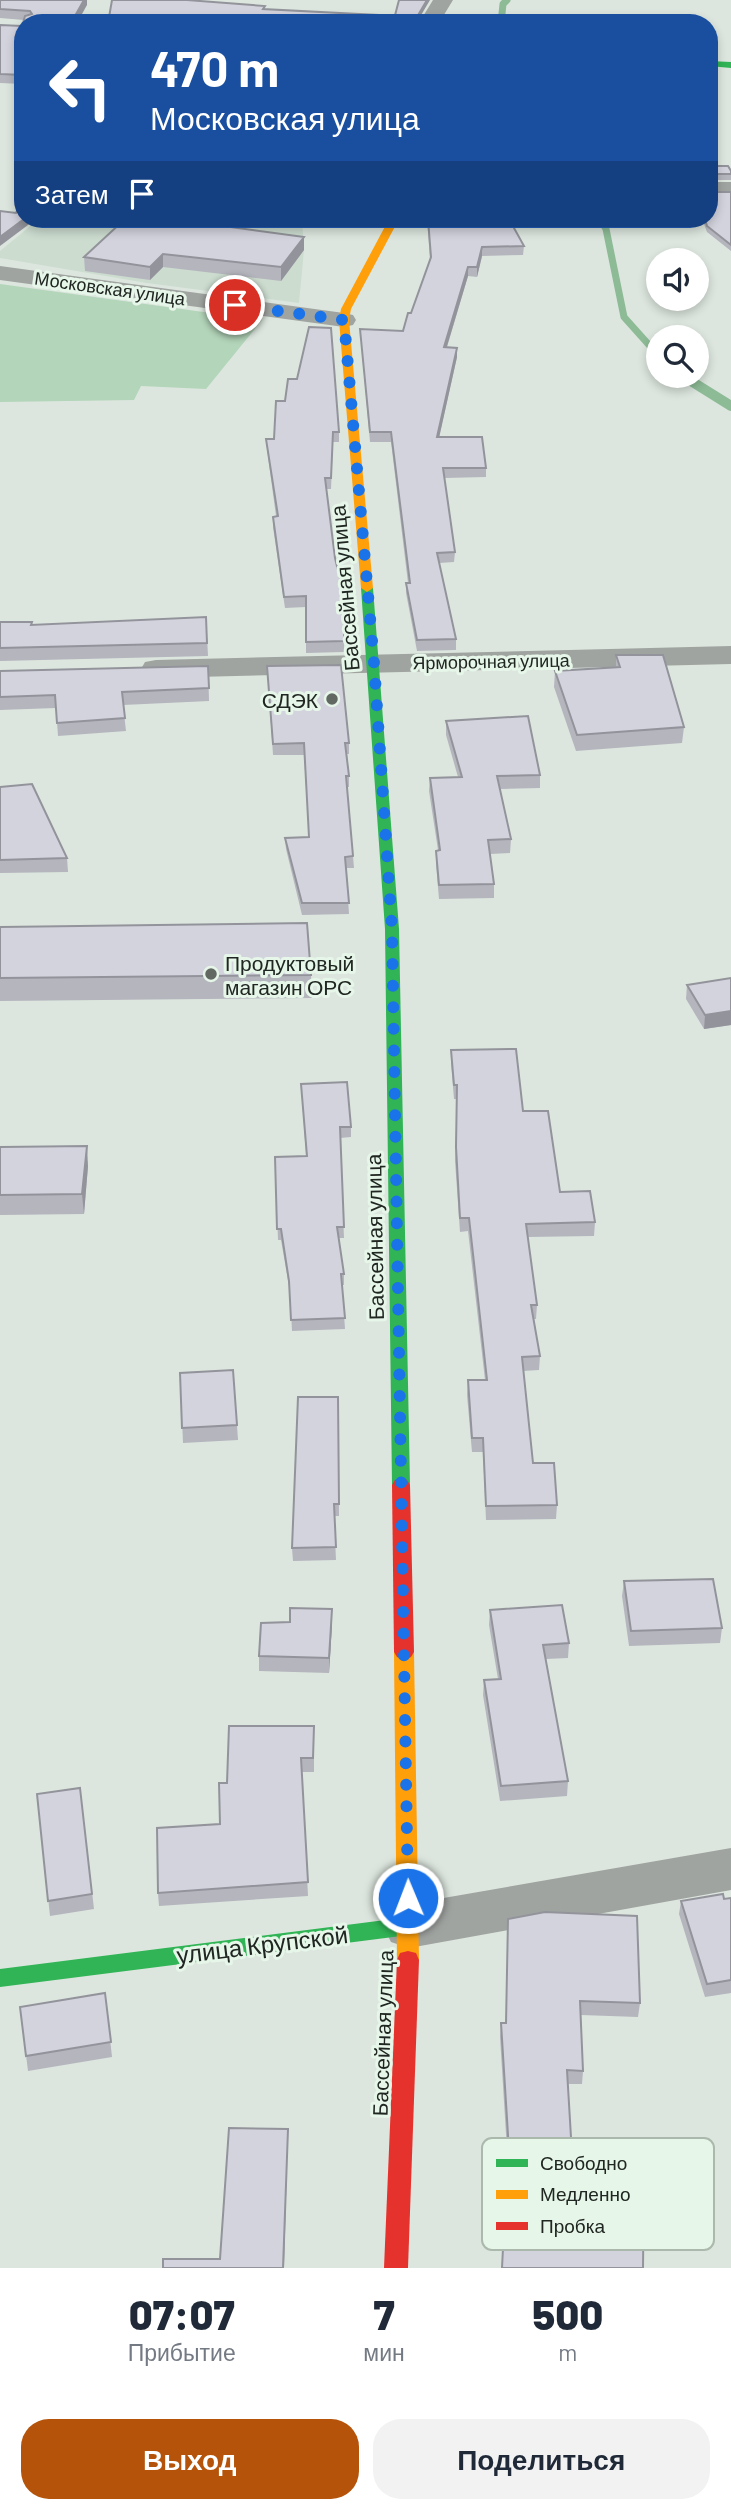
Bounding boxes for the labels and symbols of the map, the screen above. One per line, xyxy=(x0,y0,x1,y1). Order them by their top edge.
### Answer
street label: Московская улица xyxy=(33,267,188,310)
pin xyxy=(205,275,265,335)
street label: Бассейная улица xyxy=(324,504,364,672)
street label: Ярморочная улица xyxy=(412,649,571,673)
place label: СДЭК xyxy=(262,687,319,712)
marker: СДЭК xyxy=(324,691,340,707)
place label: Продуктовый магазин ОРС xyxy=(225,950,354,999)
marker: Продуктовый магазин ОРС xyxy=(203,966,219,982)
street label: Бассейная улица xyxy=(360,1153,388,1320)
position arrow xyxy=(371,1861,445,1935)
street label: улица Крупской xyxy=(175,1919,349,1969)
street label: Бассейная улица xyxy=(367,1949,397,2117)
legend xyxy=(482,2138,714,2250)
text: Свободно xyxy=(540,2151,627,2174)
text: Медленно xyxy=(540,2182,630,2205)
text: Пробка xyxy=(540,2214,605,2237)

